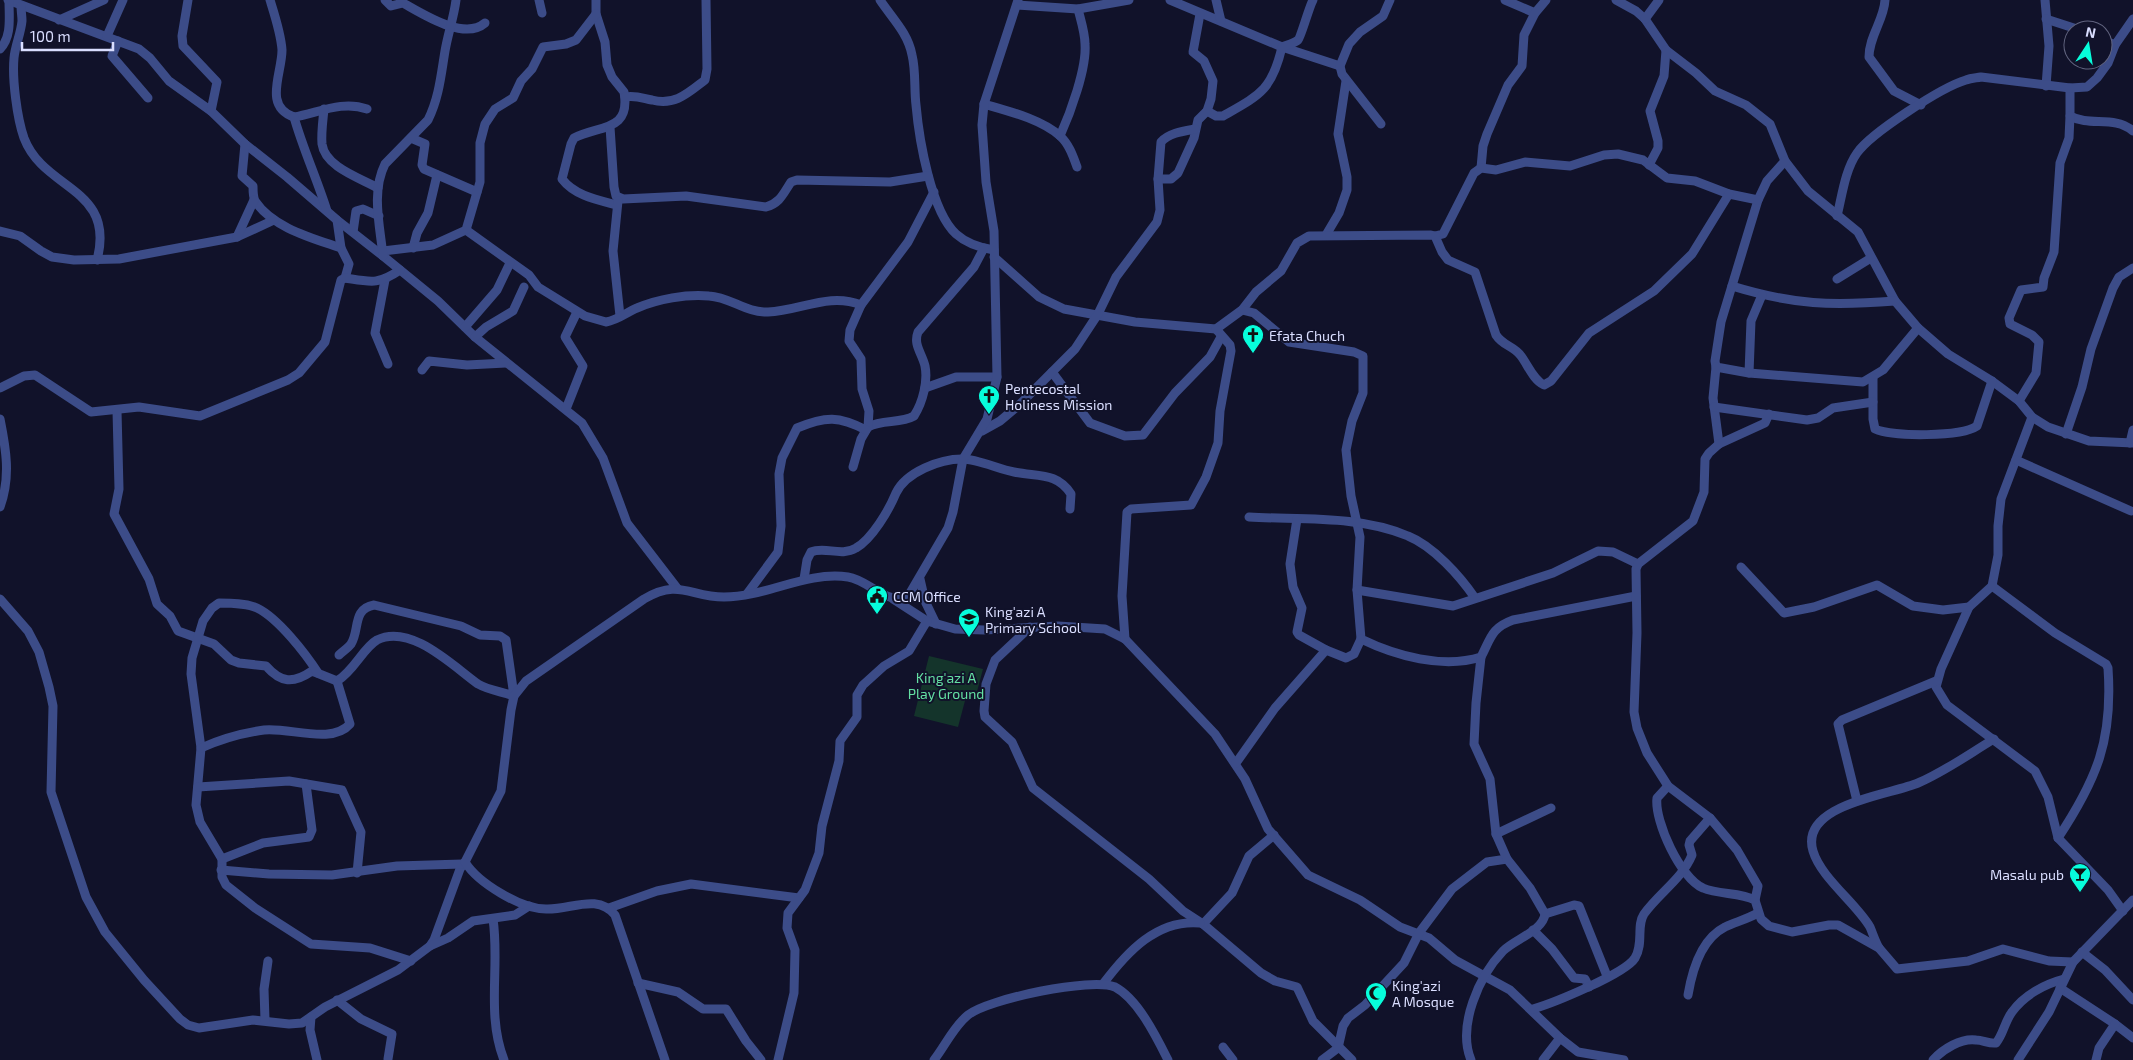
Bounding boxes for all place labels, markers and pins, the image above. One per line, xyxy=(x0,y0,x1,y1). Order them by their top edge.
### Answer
church icon: Efata Chuch xyxy=(1241,323,1265,354)
place label: Efata Chuch xyxy=(1269,327,1345,344)
place label: Pentecostal Holiness Mission xyxy=(1005,380,1112,413)
church icon: Pentecostal Holiness Mission xyxy=(977,384,1001,415)
public building icon: CCM Office xyxy=(865,584,889,615)
place label: CCM Office xyxy=(893,588,961,605)
place label: King'azi A Primary School xyxy=(985,603,1082,636)
school or university icon: King'azi A Primary School xyxy=(957,607,981,638)
bar icon: Masalu pub xyxy=(2068,862,2092,893)
place label: Masalu pub xyxy=(1990,866,2064,883)
place label: King'azi A Mosque xyxy=(1392,977,1454,1010)
mosque icon: King'azi A Mosque xyxy=(1364,981,1388,1012)

